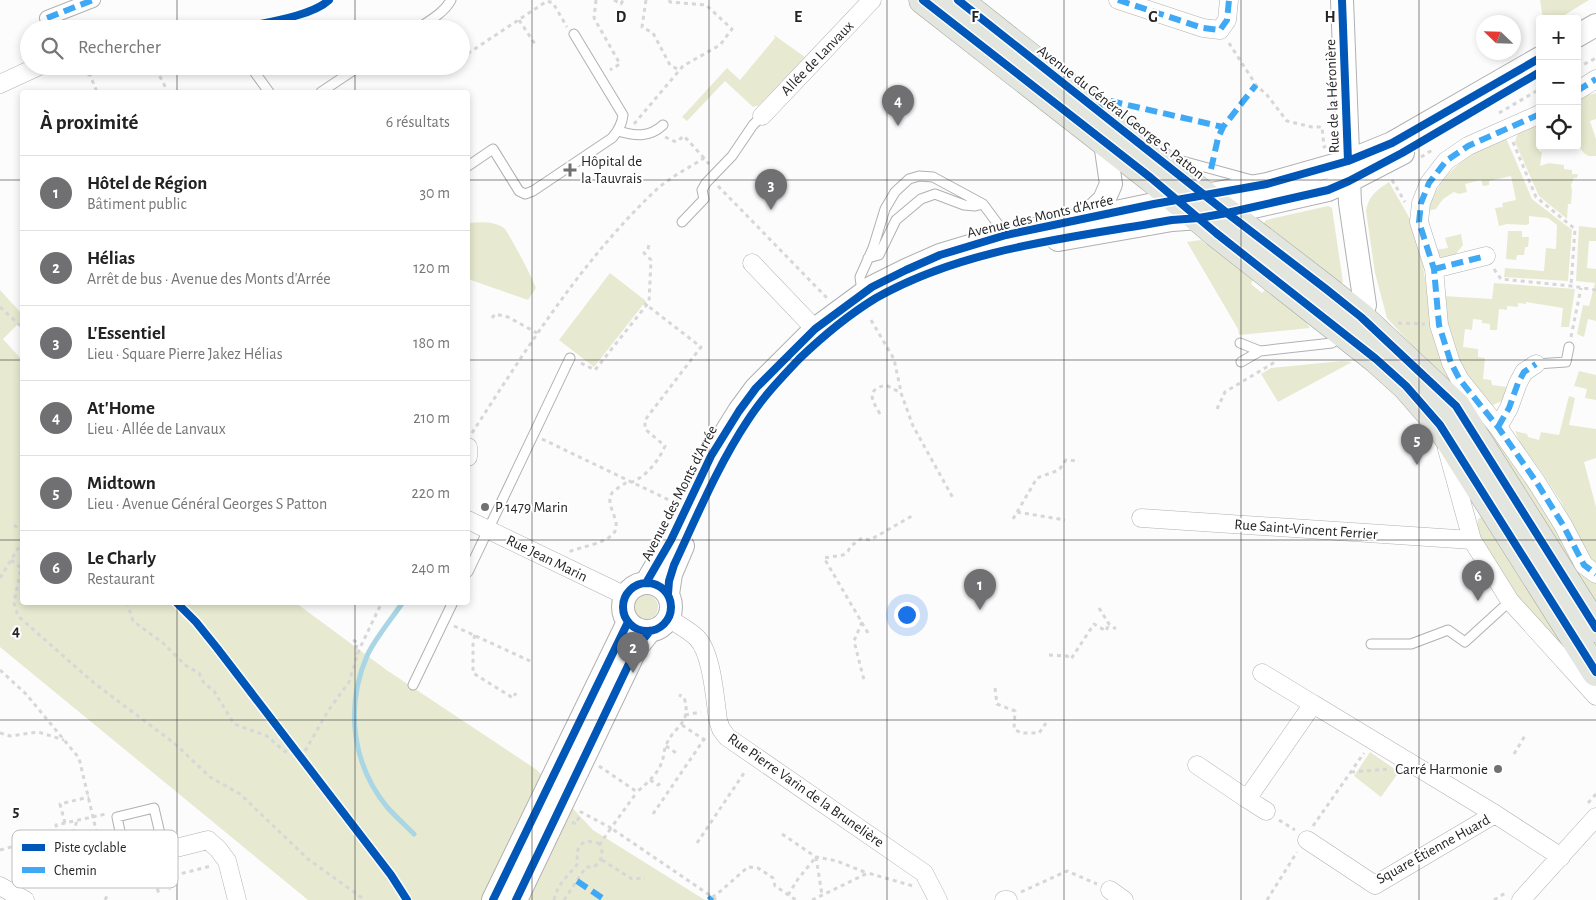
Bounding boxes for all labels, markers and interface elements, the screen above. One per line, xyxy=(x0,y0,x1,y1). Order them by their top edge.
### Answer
text: D xyxy=(616,9,627,25)
text: E xyxy=(794,9,802,25)
text: F xyxy=(971,9,979,25)
text: G xyxy=(1148,9,1158,25)
text: H xyxy=(1324,9,1336,25)
north arrow xyxy=(1476,15,1521,60)
map controls xyxy=(1536,15,1581,150)
button: + xyxy=(1536,15,1581,60)
street label: Allée de Lanvaux xyxy=(778,18,857,99)
search box xyxy=(20,20,470,75)
icon: search xyxy=(38,34,66,62)
text: Rechercher xyxy=(78,38,161,57)
street label: Rue de la Héronière xyxy=(1323,39,1342,153)
street label: Avenue du Général George S. Patton xyxy=(1034,43,1207,182)
button: − xyxy=(1536,60,1581,105)
pin: 4 xyxy=(882,85,914,126)
button: locate xyxy=(1536,105,1581,150)
text: À proximité xyxy=(40,112,138,133)
text: 6 résultats xyxy=(386,114,450,130)
place label: Hôpital de la Tauvrais xyxy=(581,154,642,186)
marker: Hôpital de la Tauvrais xyxy=(563,163,577,177)
pin: 3 xyxy=(755,169,787,210)
text: Hôtel de Région xyxy=(87,174,207,193)
text: 1 xyxy=(53,185,59,201)
text: 30 m xyxy=(420,185,450,201)
street label: Avenue des Monts d'Arrée xyxy=(966,192,1115,241)
text: Bâtiment public xyxy=(87,196,187,212)
text: Hélias xyxy=(87,249,135,268)
text: 2 xyxy=(52,260,60,276)
text: 120 m xyxy=(413,260,450,276)
text: Arrêt de bus · Avenue des Monts d'Arrée xyxy=(87,271,331,287)
text: L'Essentiel xyxy=(87,324,166,343)
text: 3 xyxy=(53,335,59,351)
text: 180 m xyxy=(413,335,450,351)
text: Lieu · Square Pierre Jakez Hélias xyxy=(87,346,283,362)
text: At'Home xyxy=(87,399,155,418)
text: 4 xyxy=(52,410,60,426)
text: 210 m xyxy=(413,410,450,426)
text: Lieu · Allée de Lanvaux xyxy=(87,421,226,437)
street label: Avenue des Monts d'Arrée xyxy=(639,423,720,563)
pin: 5 xyxy=(1401,424,1433,465)
text: Midtown xyxy=(87,474,156,493)
text: 5 xyxy=(53,485,59,501)
text: 220 m xyxy=(412,485,450,501)
text: Lieu · Avenue Général Georges S Patton xyxy=(87,496,327,512)
place label: P 1479 Marin xyxy=(495,500,568,515)
marker: P 1479 Marin xyxy=(479,501,491,513)
street label: Rue Saint-Vincent Ferrier xyxy=(1234,517,1378,542)
street label: Rue Jean Marin xyxy=(504,532,590,584)
text: Le Charly xyxy=(87,549,156,568)
text: 6 xyxy=(52,560,60,576)
text: 240 m xyxy=(411,560,450,576)
pin: 6 xyxy=(1462,560,1494,601)
pin: 1 xyxy=(964,569,996,610)
text: Restaurant xyxy=(87,571,155,587)
your location xyxy=(894,602,920,628)
text: 4 xyxy=(12,623,20,639)
pin: 2 xyxy=(617,632,649,673)
street label: Rue Pierre Varin de la Brunelière xyxy=(725,731,887,850)
place label: Carré Harmonie xyxy=(1395,762,1488,777)
marker: Carré Harmonie xyxy=(1492,763,1504,775)
text: 5 xyxy=(13,803,20,819)
street label: Square Étienne Huard xyxy=(1373,810,1493,887)
legend xyxy=(12,830,178,888)
text: Piste cyclable xyxy=(54,841,126,855)
text: Chemin xyxy=(54,864,97,878)

